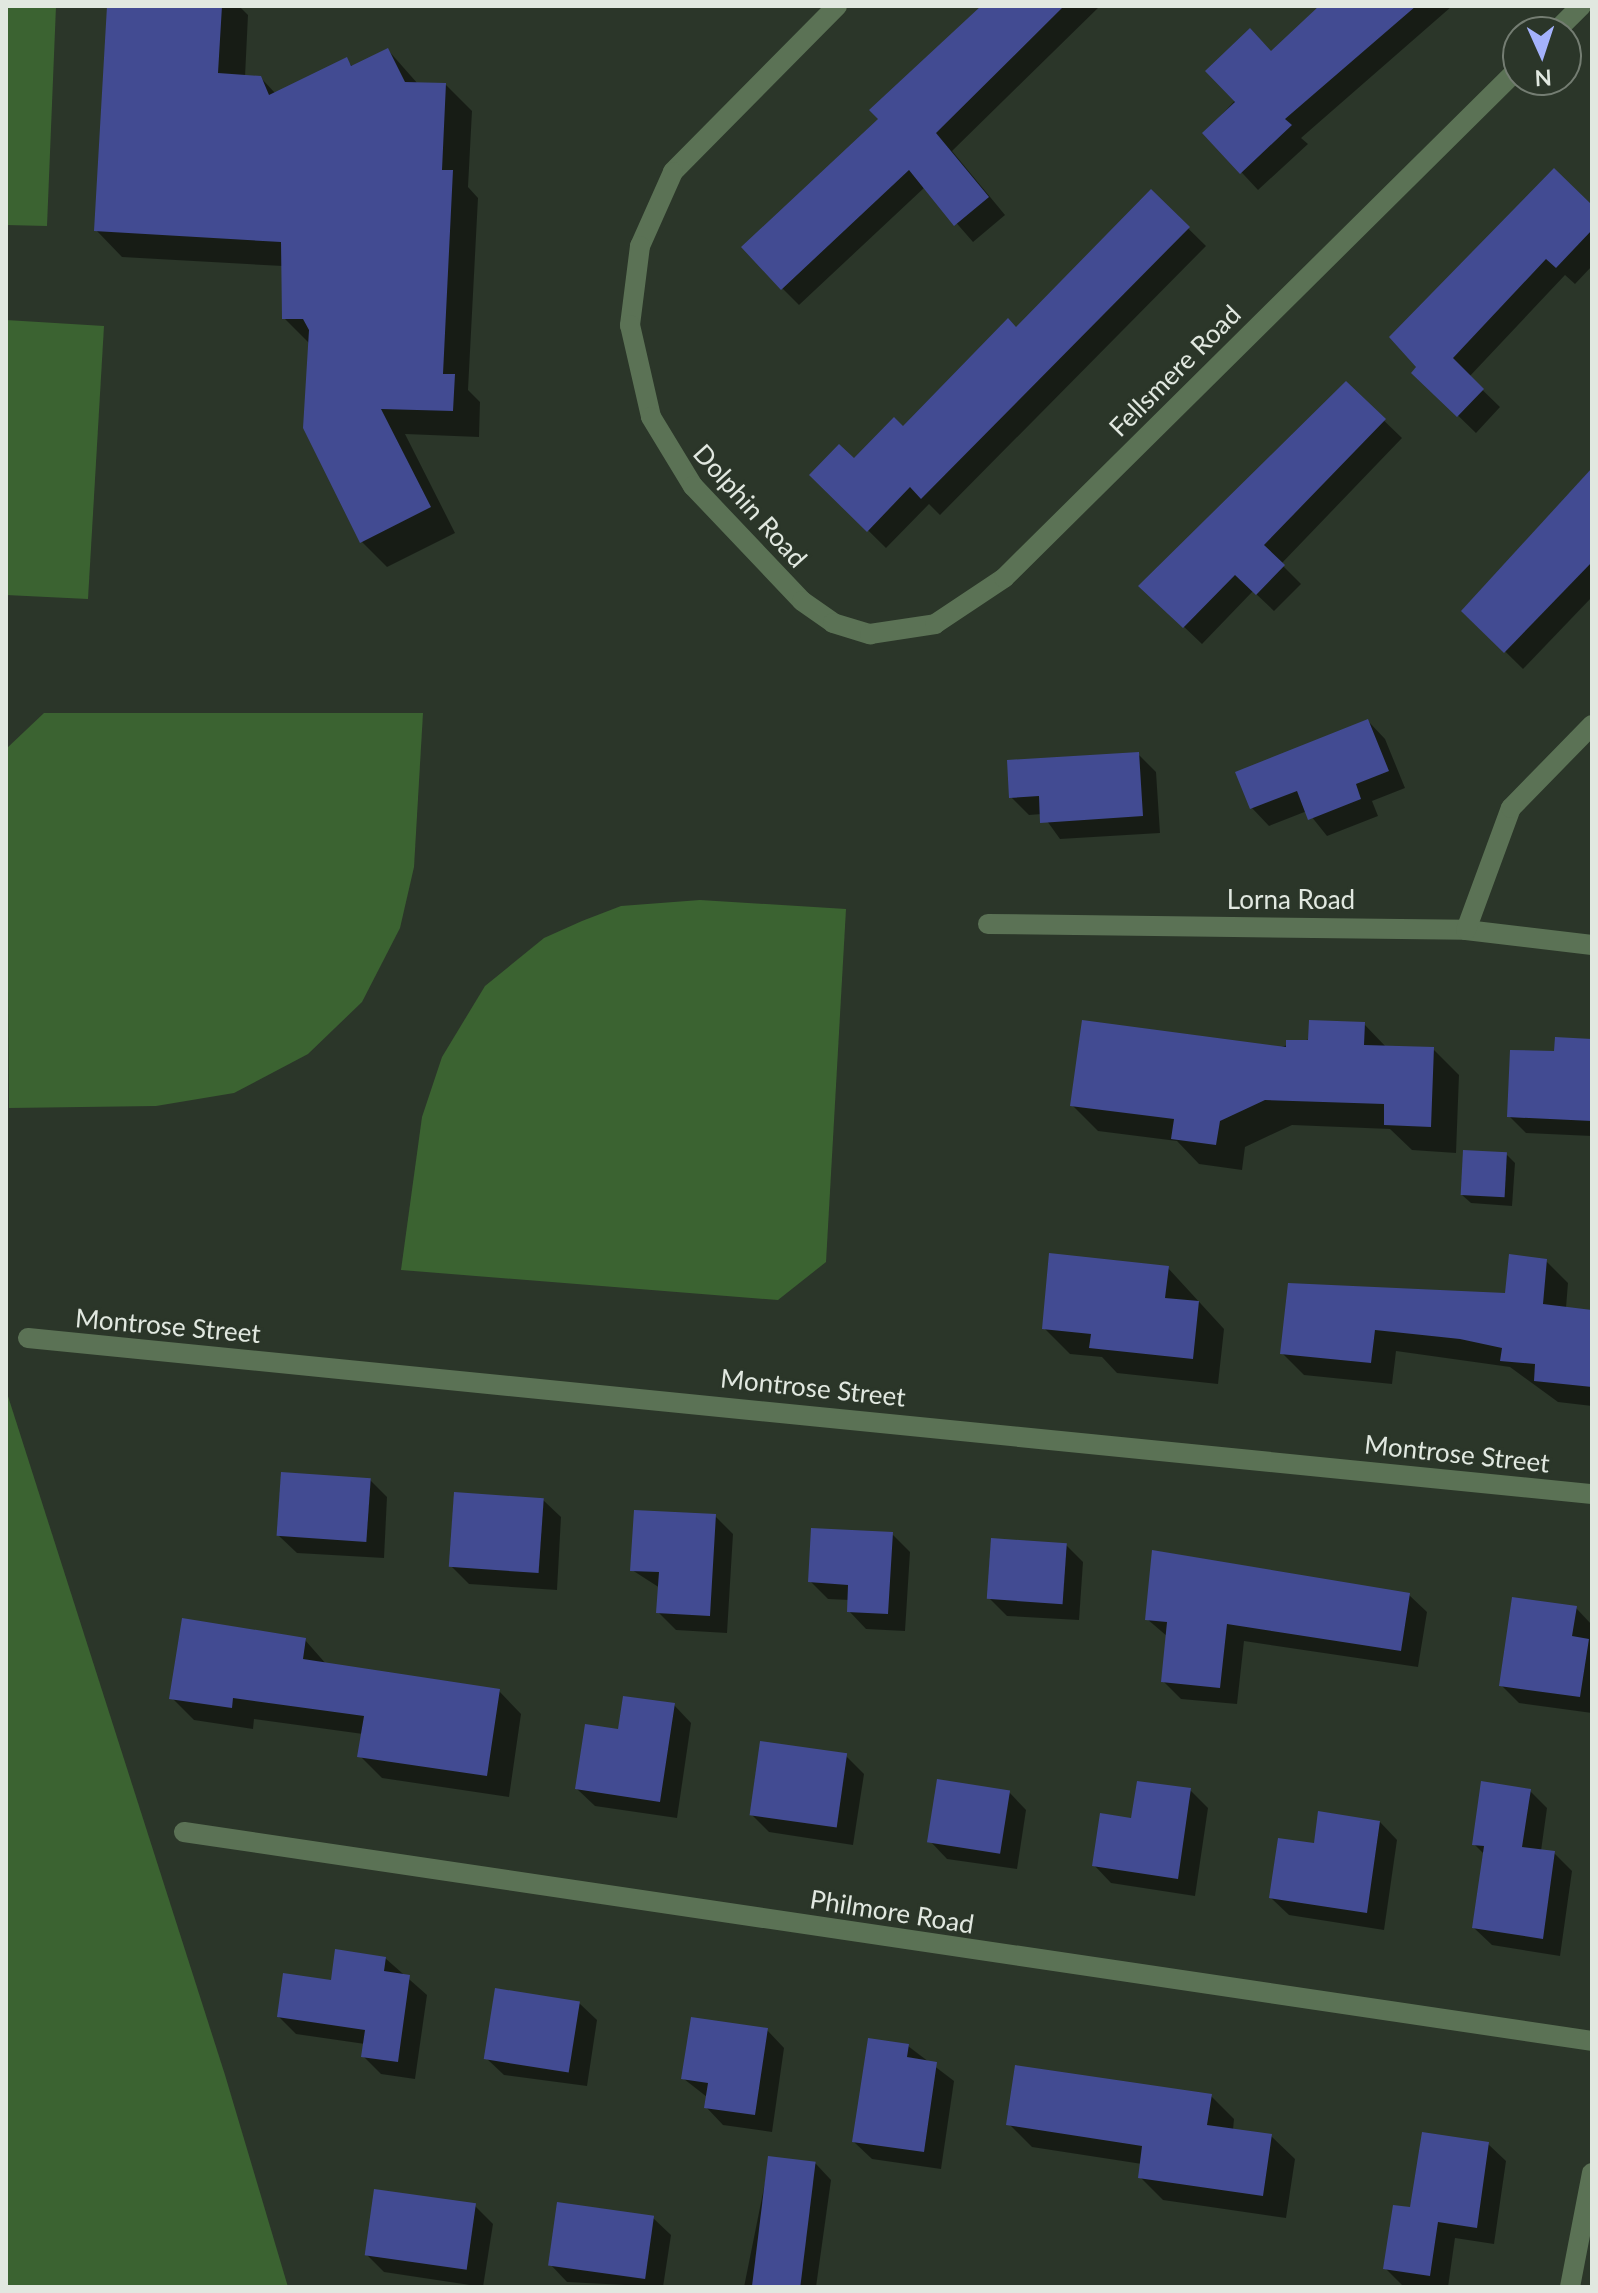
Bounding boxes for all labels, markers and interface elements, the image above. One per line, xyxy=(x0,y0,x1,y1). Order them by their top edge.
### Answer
north arrow xyxy=(1502,16,1582,96)
text: N xyxy=(1534,65,1552,92)
street label: Fellsmere Road xyxy=(1103,299,1247,443)
street label: Dolphin Road xyxy=(687,438,813,574)
street label: Lorna Road xyxy=(1227,884,1355,916)
street label: Montrose Street xyxy=(74,1302,262,1350)
street label: Montrose Street xyxy=(719,1363,907,1413)
street label: Montrose Street xyxy=(1363,1429,1551,1479)
street label: Philmore Road xyxy=(808,1884,976,1940)

